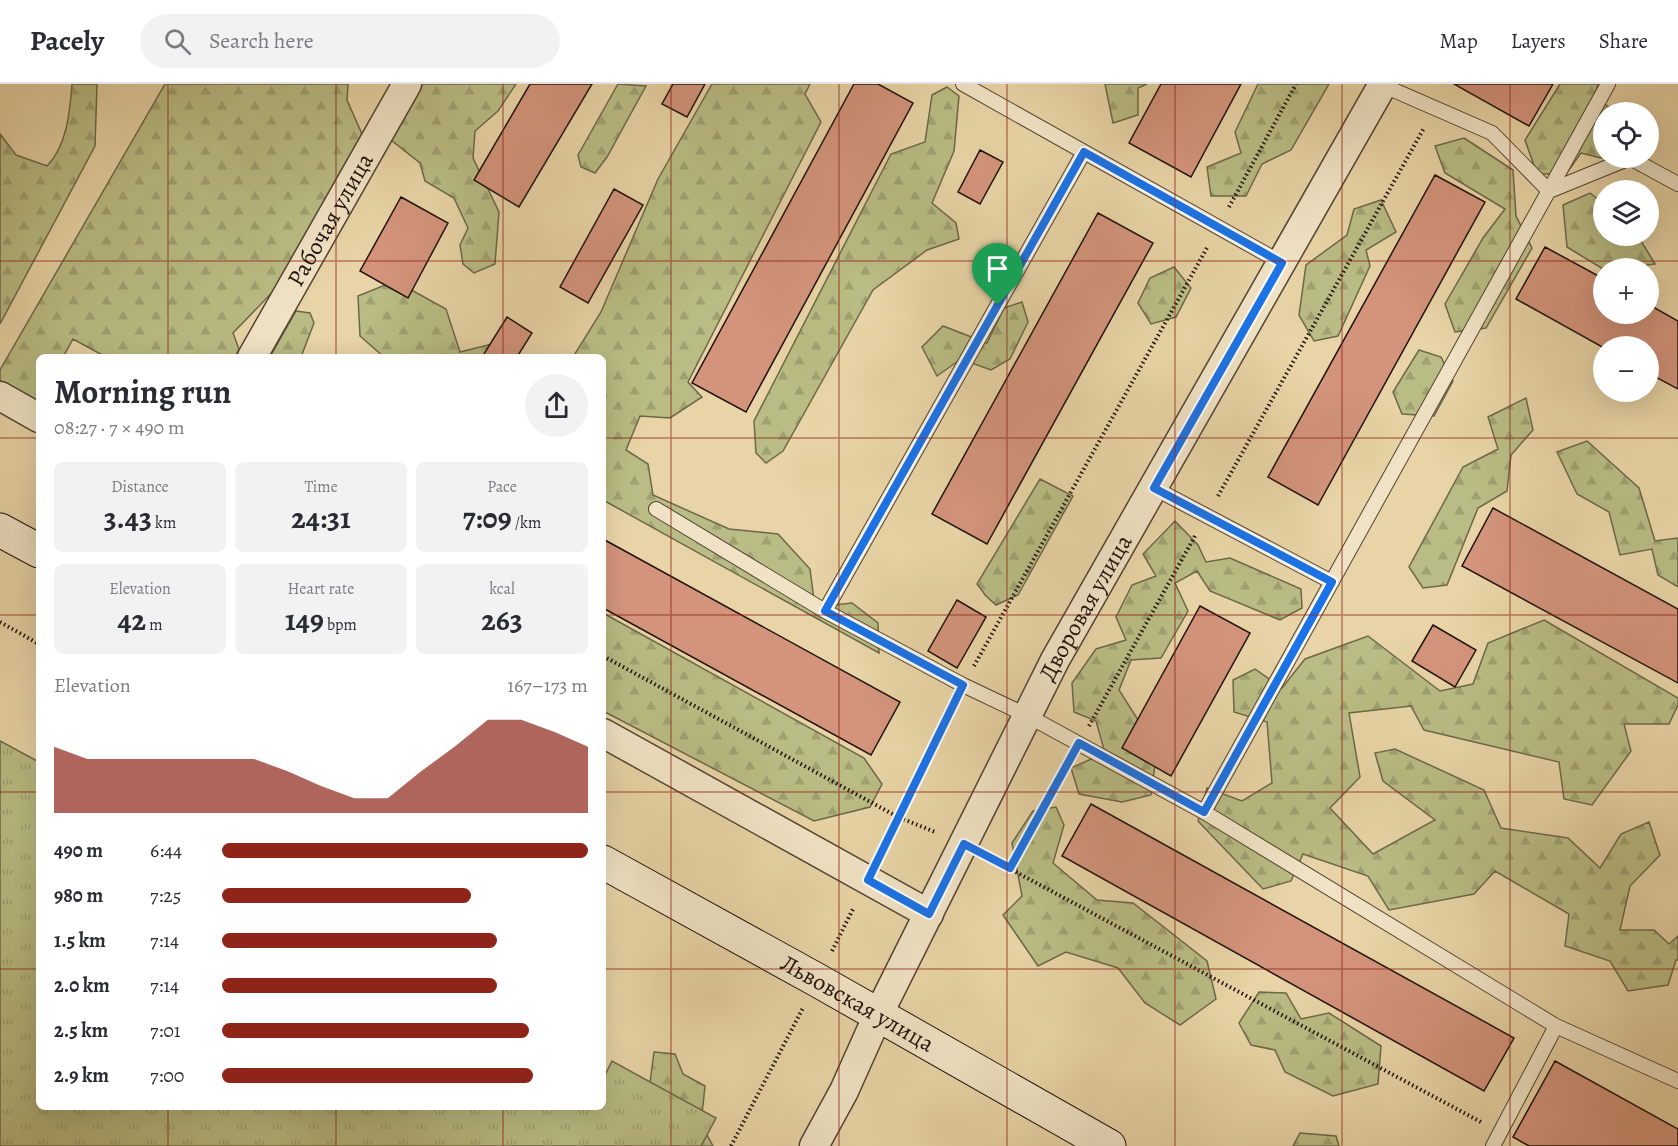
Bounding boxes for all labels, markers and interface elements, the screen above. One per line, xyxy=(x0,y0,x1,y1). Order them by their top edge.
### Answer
search box xyxy=(140,14,560,68)
text: Pacely xyxy=(30,22,104,60)
icon: search xyxy=(161,25,194,58)
text: Search here xyxy=(209,26,314,56)
text: Map xyxy=(1439,27,1478,55)
text: Layers xyxy=(1511,27,1566,55)
text: Share xyxy=(1599,27,1648,55)
map controls xyxy=(1593,102,1659,402)
button: locate xyxy=(1593,102,1659,168)
street label: Рабочая улица xyxy=(279,147,381,292)
button: layers xyxy=(1593,180,1659,246)
pin xyxy=(972,243,1023,305)
icon: arrive xyxy=(981,252,1014,285)
button: + xyxy=(1593,258,1659,324)
button: − xyxy=(1593,336,1659,402)
text: Morning run xyxy=(54,369,231,414)
button: share xyxy=(525,374,588,437)
text: 08:27 · 7 × 490 m xyxy=(54,414,185,441)
text: Distance xyxy=(111,476,169,498)
text: Time xyxy=(304,476,338,498)
text: Pace xyxy=(487,476,517,498)
text: 3.43 xyxy=(104,498,152,538)
text: 24:31 xyxy=(291,498,351,538)
text: 7:09 xyxy=(463,498,512,538)
text: km xyxy=(152,512,176,534)
text: /km xyxy=(512,512,541,534)
street label: Дворовая улица xyxy=(1031,528,1139,686)
text: Elevation xyxy=(109,578,171,600)
text: Heart rate xyxy=(288,578,354,600)
text: kcal xyxy=(489,578,515,600)
text: 42 xyxy=(117,600,146,640)
text: 149 xyxy=(285,600,324,640)
text: 263 xyxy=(481,600,523,640)
text: m xyxy=(146,614,163,636)
text: bpm xyxy=(324,614,357,636)
text: Elevation xyxy=(54,672,131,699)
text: 167–173 m xyxy=(507,672,588,699)
text: 490 m xyxy=(54,837,103,864)
text: 6:44 xyxy=(150,837,182,864)
text: 980 m xyxy=(54,882,103,909)
text: 7:25 xyxy=(150,882,181,909)
text: 1.5 km xyxy=(54,927,106,954)
text: 7:14 xyxy=(150,927,179,954)
street label: Львовская улица xyxy=(775,947,940,1059)
text: 2.0 km xyxy=(54,972,110,999)
text: 7:14 xyxy=(150,972,179,999)
text: 2.5 km xyxy=(54,1017,108,1044)
text: 7:01 xyxy=(150,1017,181,1044)
text: 2.9 km xyxy=(54,1062,109,1089)
text: 7:00 xyxy=(150,1062,184,1089)

